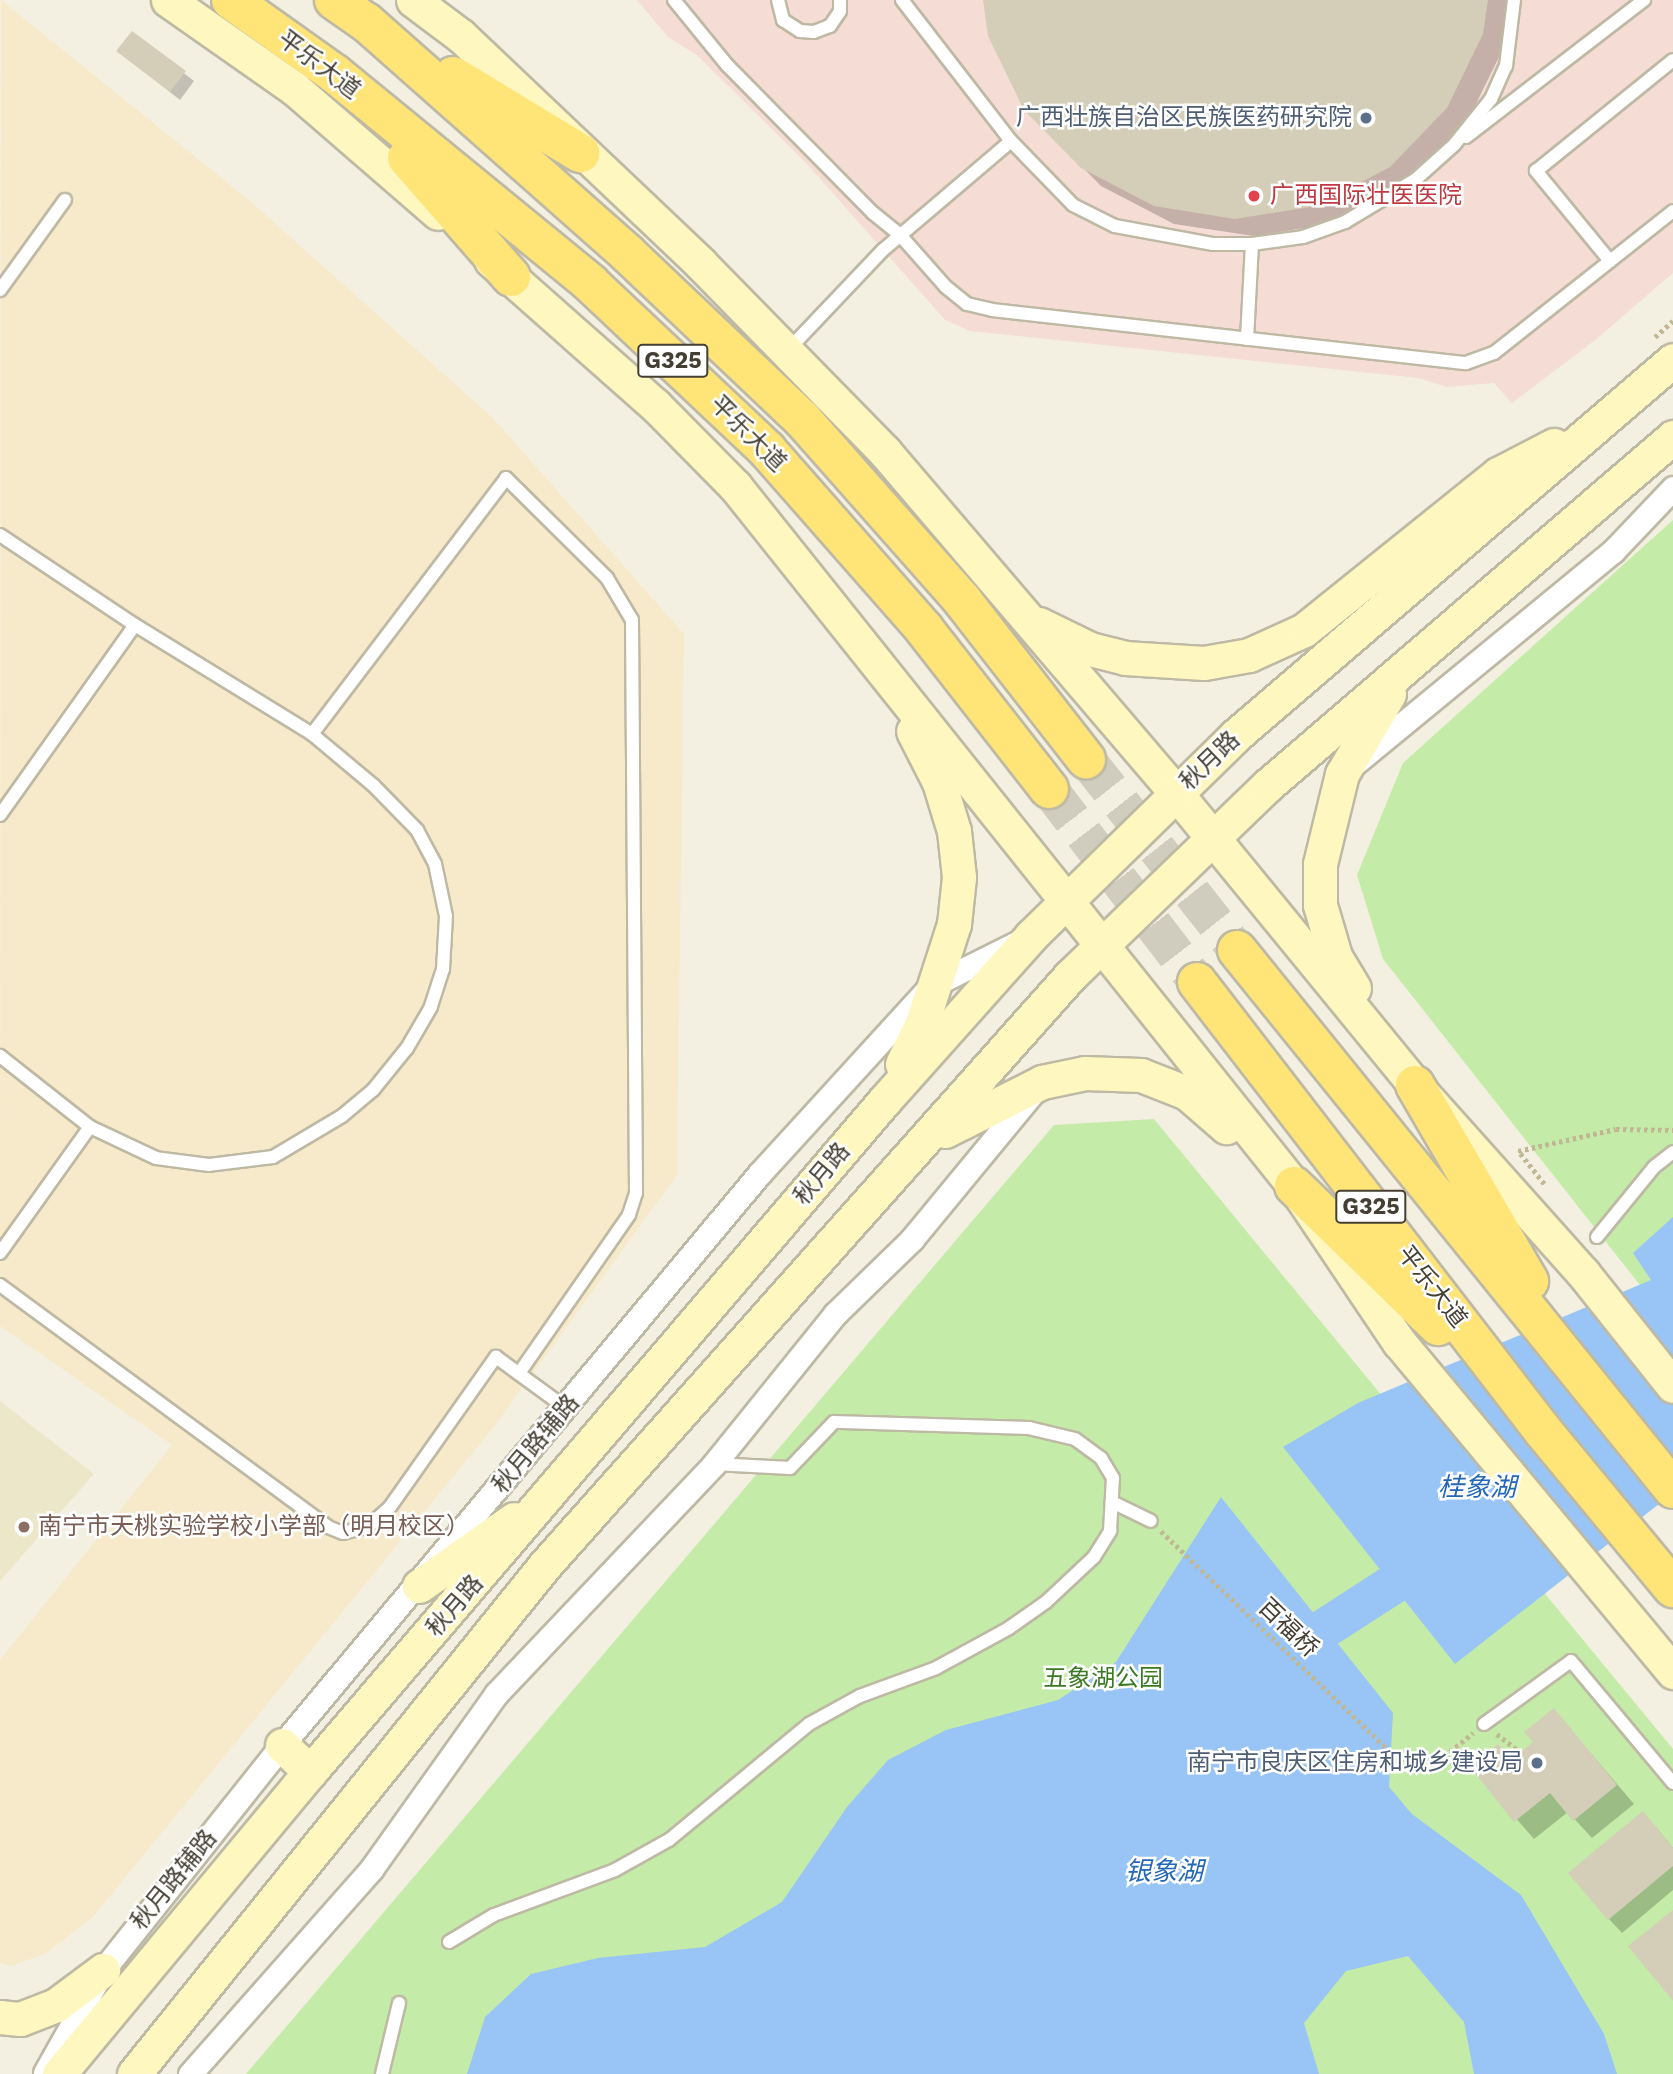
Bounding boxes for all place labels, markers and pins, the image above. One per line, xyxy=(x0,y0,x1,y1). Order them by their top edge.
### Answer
place label: 广西壮族自治区民族医药研究院 xyxy=(1016,104,1352,132)
marker: 广西壮族自治区民族医药研究院 xyxy=(1358,110,1374,126)
place label: 广西国际壮医医院 xyxy=(1270,182,1462,210)
marker: 广西国际壮医医院 xyxy=(1244,186,1264,206)
place label: 南宁市天桃实验学校小学部（明月校区） xyxy=(38,1513,470,1541)
marker: 南宁市天桃实验学校小学部（明月校区） xyxy=(16,1519,32,1535)
place label: 南宁市良庆区住房和城乡建设局 xyxy=(1187,1749,1523,1777)
marker: 南宁市良庆区住房和城乡建设局 xyxy=(1529,1755,1545,1771)

